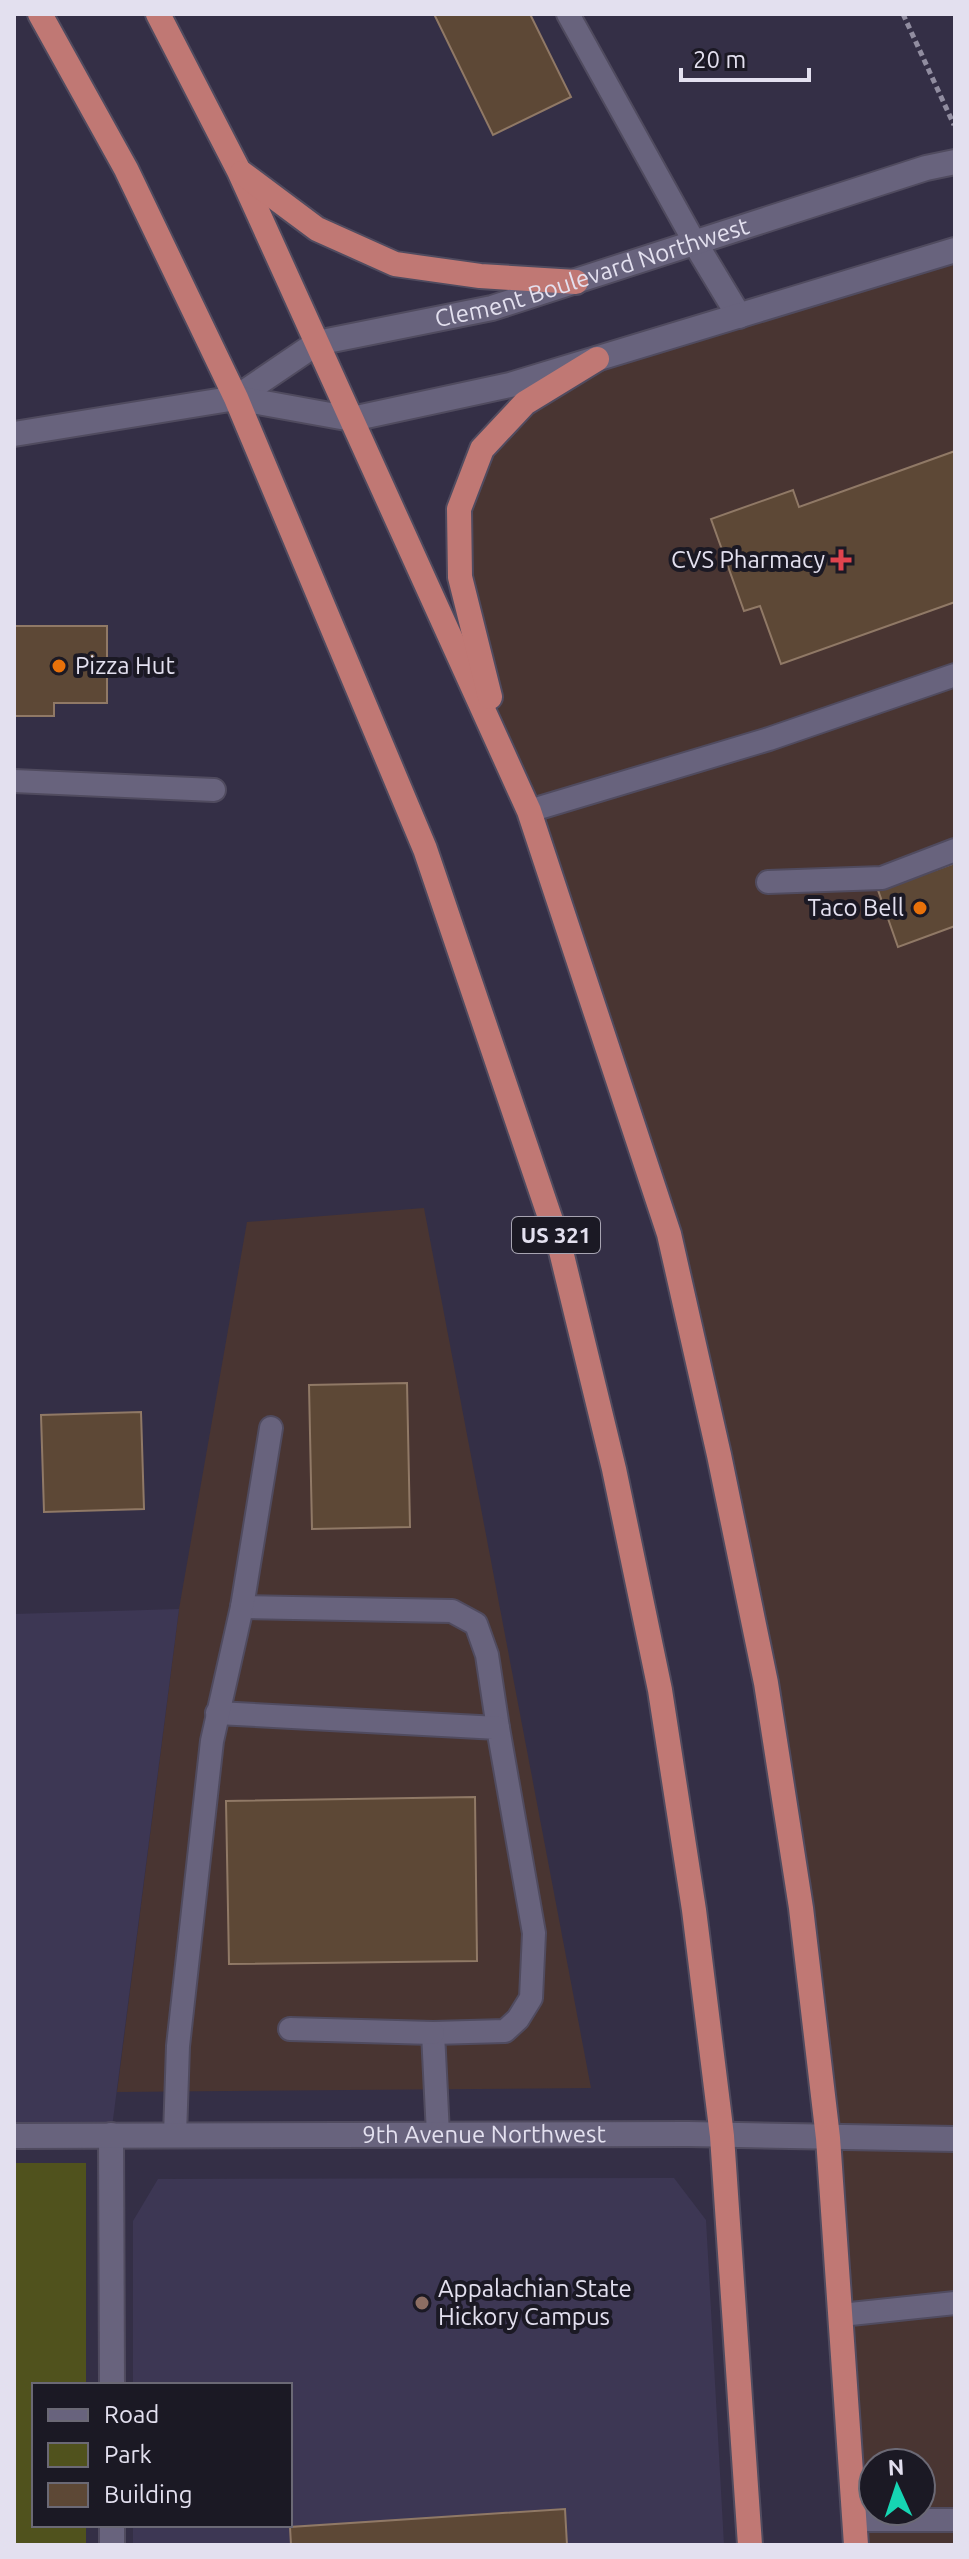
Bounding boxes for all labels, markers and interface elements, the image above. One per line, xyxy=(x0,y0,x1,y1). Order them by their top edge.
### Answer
scale bar xyxy=(681,32,809,82)
text: 20 m xyxy=(693,46,746,73)
street label: Clement Boulevard Northwest xyxy=(432,212,753,332)
place label: CVS Pharmacy xyxy=(671,546,825,573)
marker: CVS Pharmacy xyxy=(832,551,850,569)
place label: Pizza Hut xyxy=(75,652,175,679)
marker: Pizza Hut xyxy=(50,657,68,675)
place label: Taco Bell xyxy=(808,894,904,921)
marker: Taco Bell xyxy=(911,899,929,917)
road number: US 321 xyxy=(512,1217,600,1253)
street label: 9th Avenue Northwest xyxy=(362,2120,606,2148)
place label: Appalachian State Hickory Campus xyxy=(438,2275,632,2330)
marker: Appalachian State Hickory Campus xyxy=(413,2294,431,2312)
legend xyxy=(32,2383,292,2527)
text: Road xyxy=(104,2401,159,2428)
text: Park xyxy=(104,2441,152,2468)
north arrow xyxy=(857,2447,937,2527)
text: N xyxy=(887,2454,905,2479)
text: Building xyxy=(104,2481,192,2508)

